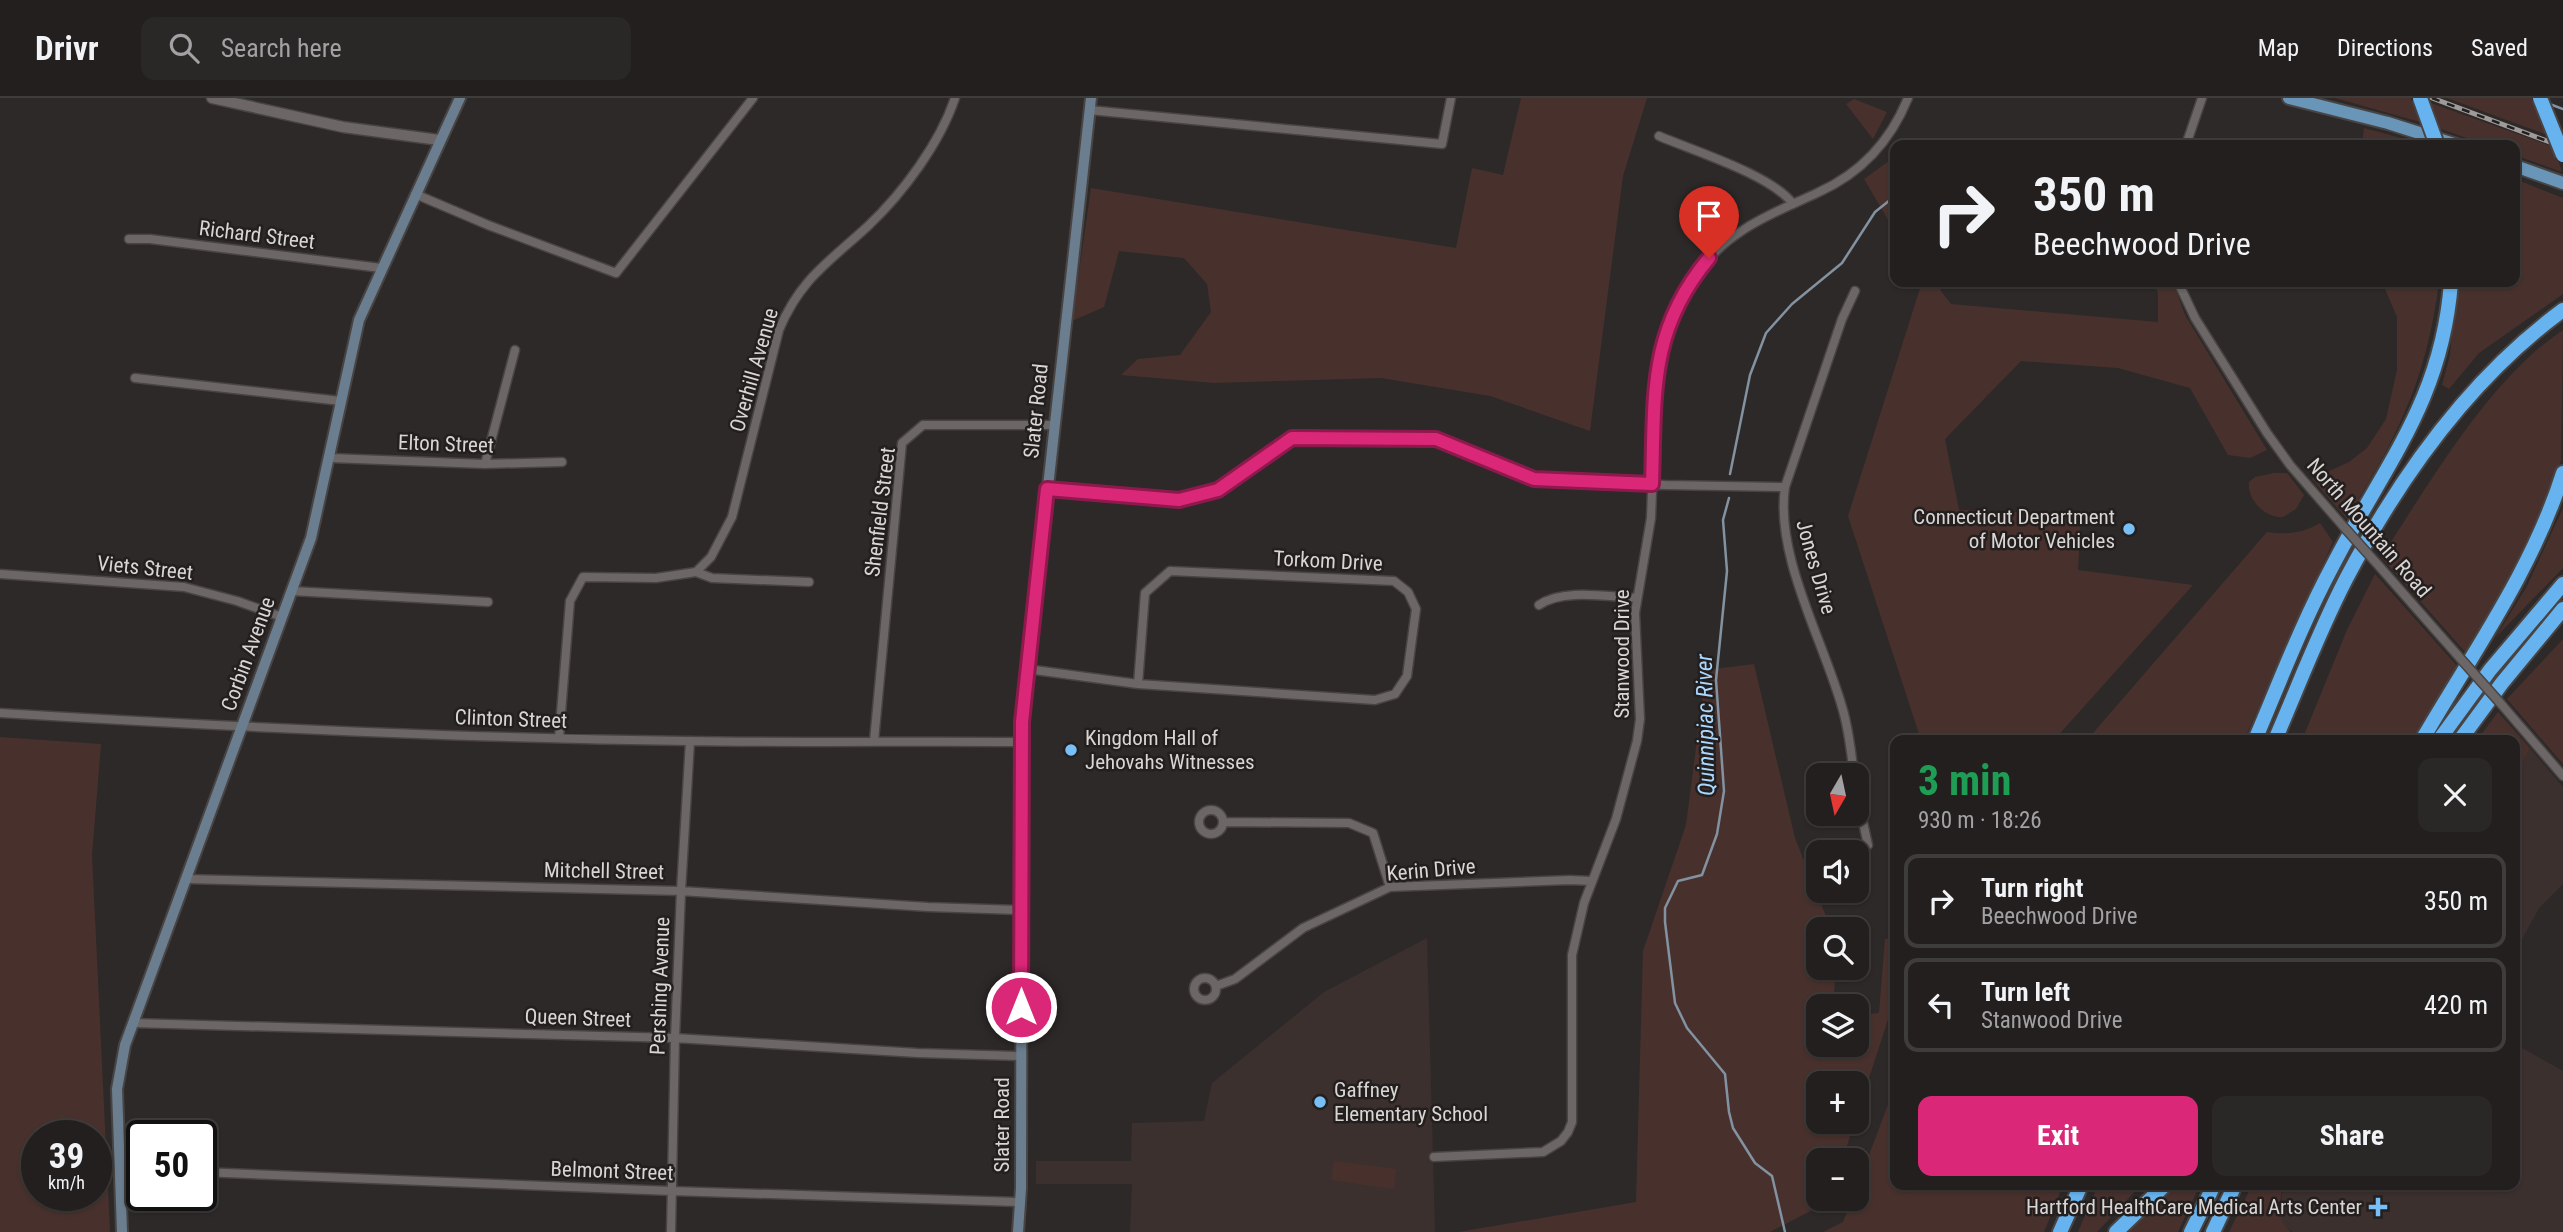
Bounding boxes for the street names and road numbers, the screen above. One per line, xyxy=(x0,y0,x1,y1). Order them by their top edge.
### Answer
street label: Richard Street xyxy=(198,216,316,254)
street label: Overhill Avenue xyxy=(725,305,783,435)
street label: Slater Road xyxy=(1019,362,1053,460)
street label: Elton Street xyxy=(398,430,494,458)
street label: Shenfield Street xyxy=(860,446,900,578)
street label: North Mountain Road xyxy=(2302,453,2436,603)
street label: Jones Drive xyxy=(1791,517,1841,617)
street label: Torkom Drive xyxy=(1273,546,1383,576)
street label: Viets Street xyxy=(96,551,194,585)
street label: Stanwood Drive xyxy=(1610,589,1634,719)
street label: Corbin Avenue xyxy=(216,594,280,714)
street label: Clinton Street xyxy=(454,705,568,733)
street label: Kerin Drive xyxy=(1386,854,1477,886)
street label: Mitchell Street xyxy=(544,858,664,884)
street label: Pershing Avenue xyxy=(646,916,674,1055)
street label: Queen Street xyxy=(524,1004,632,1032)
street label: Slater Road xyxy=(990,1077,1014,1173)
street label: Belmont Street xyxy=(550,1157,674,1185)

